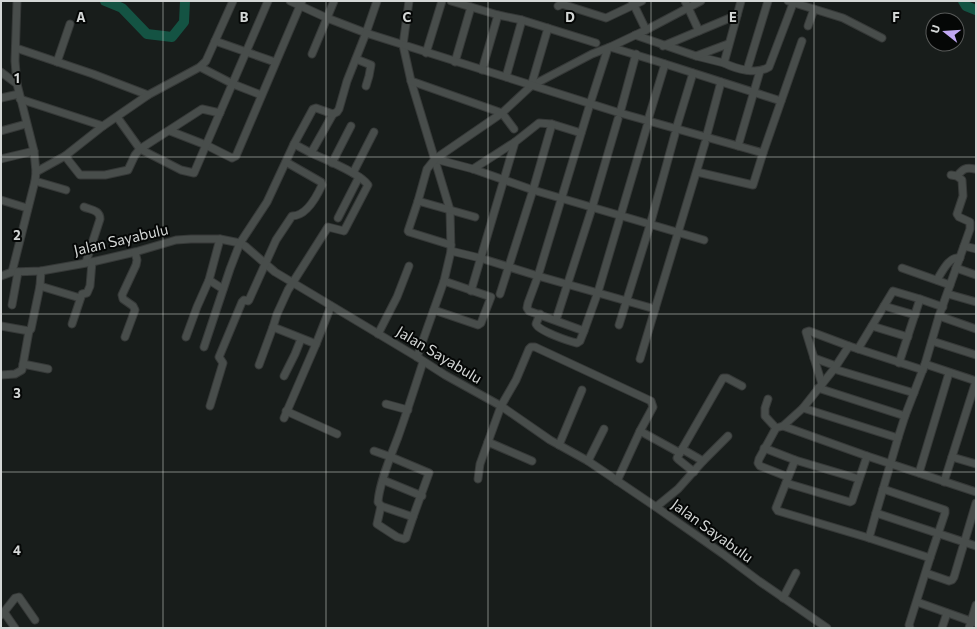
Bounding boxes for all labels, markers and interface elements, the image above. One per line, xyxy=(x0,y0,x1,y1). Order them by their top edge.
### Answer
text: A xyxy=(76,9,86,25)
text: B xyxy=(240,9,249,25)
text: C xyxy=(403,9,412,25)
text: D xyxy=(565,9,575,25)
text: E xyxy=(729,9,737,25)
text: F xyxy=(892,9,900,25)
north arrow xyxy=(925,12,965,52)
text: U xyxy=(928,23,942,35)
text: 1 xyxy=(14,70,20,86)
street label: Jalan Sayabulu xyxy=(72,219,170,259)
text: 2 xyxy=(13,227,21,243)
street label: Jalan Sayabulu xyxy=(393,322,486,387)
text: 3 xyxy=(13,385,21,401)
street label: Jalan Sayabulu xyxy=(668,494,757,566)
text: 4 xyxy=(13,542,21,558)

